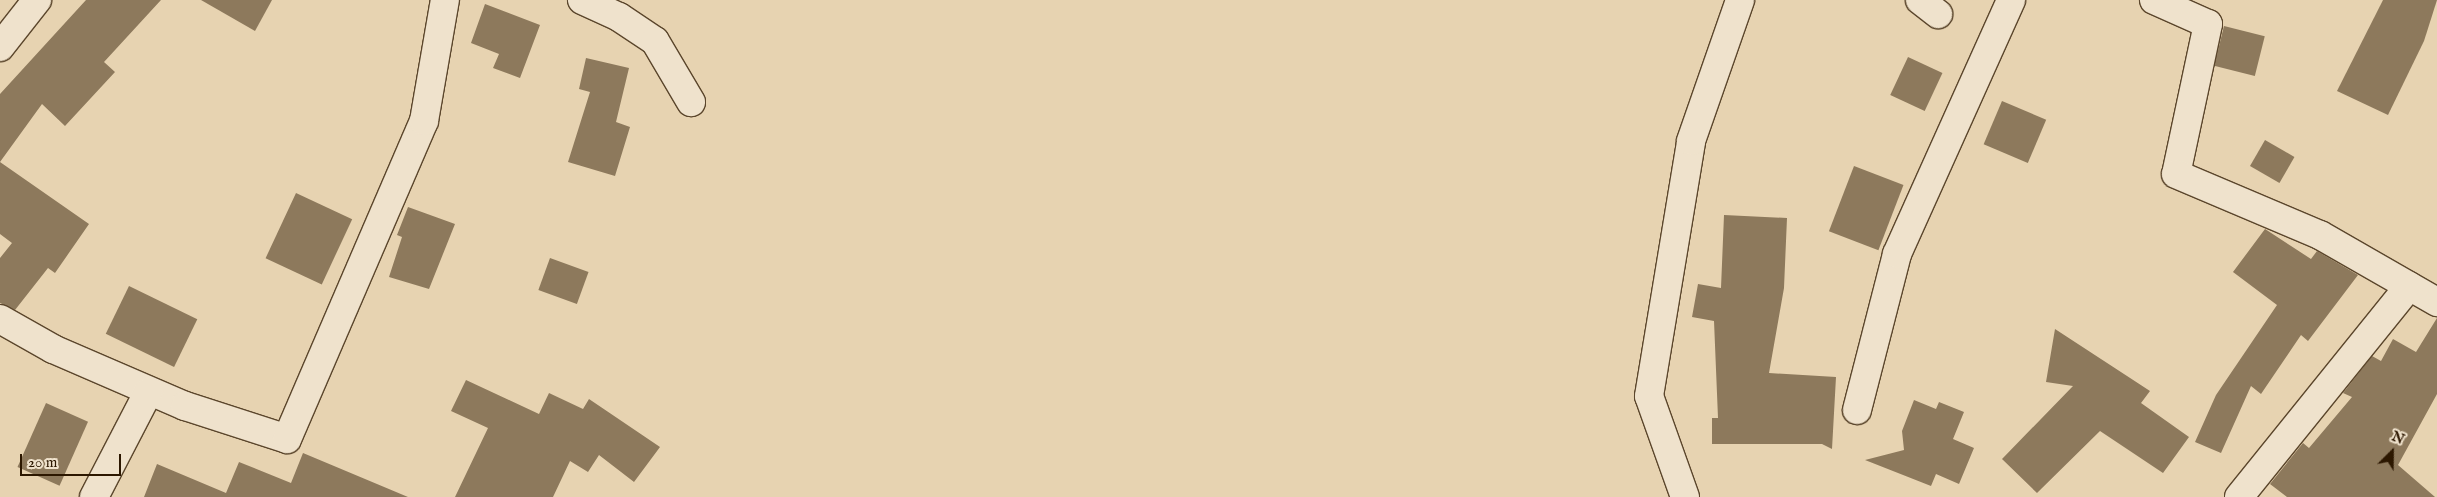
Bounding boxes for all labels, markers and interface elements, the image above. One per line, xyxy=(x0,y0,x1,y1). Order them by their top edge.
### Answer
north arrow xyxy=(2367,427,2417,477)
text: N xyxy=(2389,428,2407,449)
scale bar xyxy=(22,444,124,476)
text: 20 m xyxy=(28,453,57,472)

